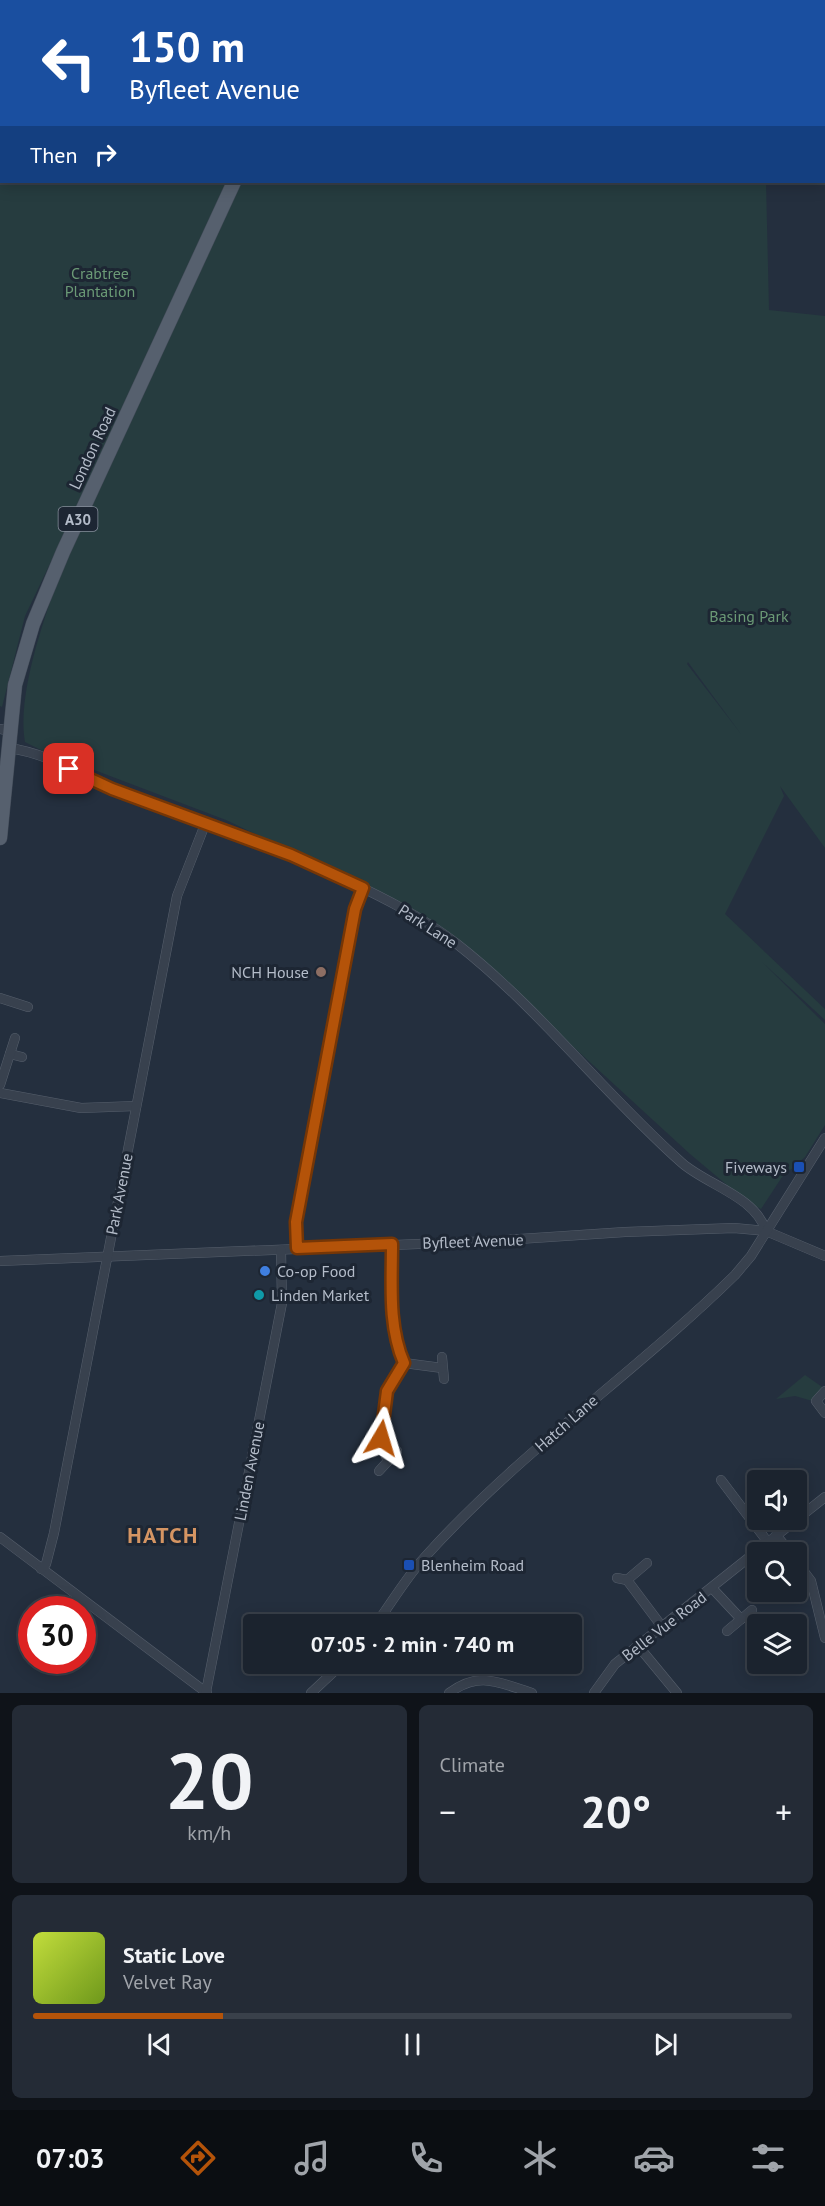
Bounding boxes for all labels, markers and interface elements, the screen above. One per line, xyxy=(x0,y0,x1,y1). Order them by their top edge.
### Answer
text: 150 m xyxy=(129,19,245,74)
icon: left xyxy=(30,24,108,102)
text: Byfleet Avenue xyxy=(129,72,300,106)
icon: right xyxy=(89,138,122,171)
text: Then xyxy=(30,141,77,169)
park label: Crabtree Plantation xyxy=(65,263,135,301)
street label: London Road xyxy=(64,404,120,492)
road number: A30 xyxy=(58,507,98,531)
park label: Basing Park xyxy=(709,606,789,626)
pin xyxy=(43,743,94,794)
icon: arrive xyxy=(52,752,85,785)
street label: Park Lane xyxy=(395,900,461,952)
place label: NCH House xyxy=(231,962,309,982)
marker: NCH House xyxy=(314,965,328,979)
street label: Park Avenue xyxy=(101,1152,137,1236)
place label: Fiveways xyxy=(725,1157,787,1177)
marker: Fiveways xyxy=(792,1160,806,1174)
street label: Byfleet Avenue xyxy=(422,1229,524,1253)
place label: Co-op Food xyxy=(277,1261,355,1281)
marker: Co-op Food xyxy=(258,1264,272,1278)
place label: Linden Market xyxy=(271,1285,370,1305)
marker: Linden Market xyxy=(252,1288,266,1302)
street label: Hatch Lane xyxy=(530,1390,602,1456)
position arrow xyxy=(349,1406,413,1470)
street label: Linden Avenue xyxy=(230,1420,268,1522)
map controls xyxy=(747,1470,807,1674)
button: sound xyxy=(747,1470,807,1530)
district label: HATCH xyxy=(127,1521,199,1549)
button: search xyxy=(747,1542,807,1602)
place label: Blenheim Road xyxy=(421,1555,524,1575)
marker: Blenheim Road xyxy=(402,1558,416,1572)
street label: Belle Vue Road xyxy=(618,1587,710,1665)
speed limit sign: 30 xyxy=(18,1596,96,1674)
button: layers xyxy=(747,1614,807,1674)
text: 07:05 · 2 min · 740 m xyxy=(311,1630,514,1658)
text: 20 xyxy=(165,1730,253,1831)
text: Climate xyxy=(440,1752,505,1778)
text: 20° xyxy=(580,1782,651,1840)
text: − xyxy=(440,1790,456,1833)
text: + xyxy=(775,1790,792,1833)
text: km/h xyxy=(187,1820,231,1846)
text: Static Love xyxy=(123,1941,225,1969)
text: Velvet Ray xyxy=(123,1969,212,1995)
icon: previous xyxy=(143,2028,176,2061)
icon: pause xyxy=(396,2028,429,2061)
icon: next xyxy=(649,2028,682,2061)
icon: directions xyxy=(177,2137,219,2179)
icon: music xyxy=(291,2137,333,2179)
icon: phone xyxy=(405,2137,447,2179)
icon: climate xyxy=(519,2137,561,2179)
icon: car xyxy=(633,2137,675,2179)
icon: filters xyxy=(747,2137,789,2179)
text: 07:03 xyxy=(36,2141,105,2175)

